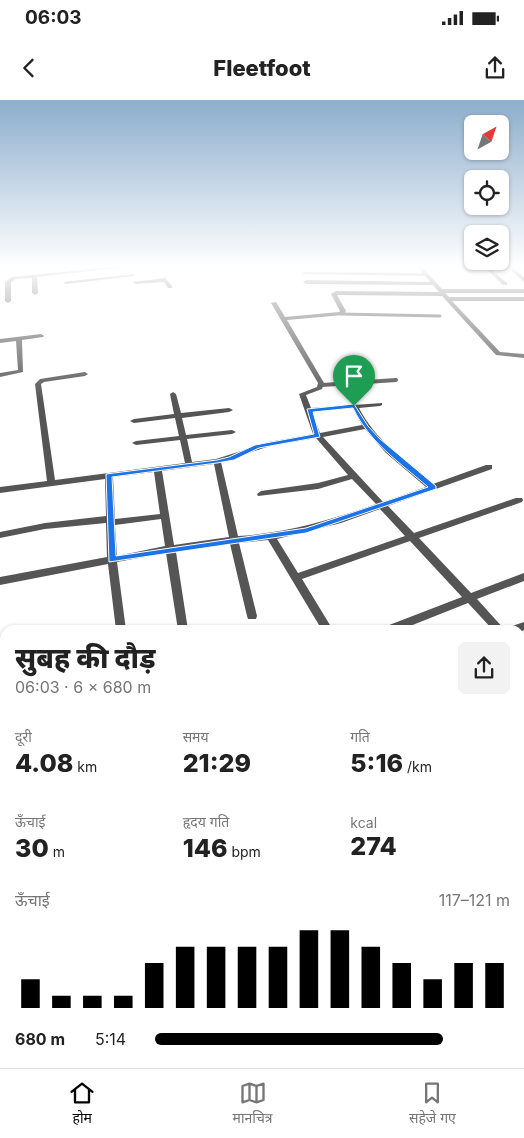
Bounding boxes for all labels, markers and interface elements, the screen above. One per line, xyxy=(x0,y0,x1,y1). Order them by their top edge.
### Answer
text: 06:03 xyxy=(25,6,82,29)
icon: back xyxy=(15,54,43,82)
icon: share xyxy=(481,54,509,82)
text: Fleetfoot xyxy=(213,55,311,81)
north arrow xyxy=(464,115,509,160)
map controls xyxy=(464,115,509,270)
button: locate xyxy=(464,170,509,215)
button: layers xyxy=(464,225,509,270)
pin xyxy=(333,355,375,406)
icon: arrive xyxy=(340,362,368,390)
text: सुबह की दौड़ xyxy=(15,641,155,675)
button: share xyxy=(458,642,510,694)
text: 06:03 · 6 × 680 m xyxy=(15,677,151,697)
text: दूरी xyxy=(15,728,32,745)
text: समय xyxy=(183,728,209,745)
text: गति xyxy=(350,728,370,745)
text: 4.08 xyxy=(15,748,73,778)
text: 21:29 xyxy=(183,748,251,778)
text: 5:16 xyxy=(350,748,403,778)
text: km xyxy=(73,758,97,775)
text: /km xyxy=(403,758,432,775)
text: ऊँचाई xyxy=(15,813,45,830)
text: हृदय गति xyxy=(183,813,229,830)
text: kcal xyxy=(350,814,377,831)
text: 274 xyxy=(350,831,397,861)
text: 30 xyxy=(15,833,49,863)
text: 146 xyxy=(183,833,227,863)
text: m xyxy=(49,843,65,860)
text: bpm xyxy=(227,843,261,860)
text: ऊँचाई xyxy=(15,890,50,910)
text: 117–121 m xyxy=(439,890,510,910)
text: 680 m xyxy=(15,1029,65,1049)
text: 5:14 xyxy=(95,1029,126,1049)
tab: होम xyxy=(68,1079,96,1129)
tab: मानचित्र xyxy=(233,1079,273,1129)
tab: सहेजे गए xyxy=(409,1079,456,1129)

